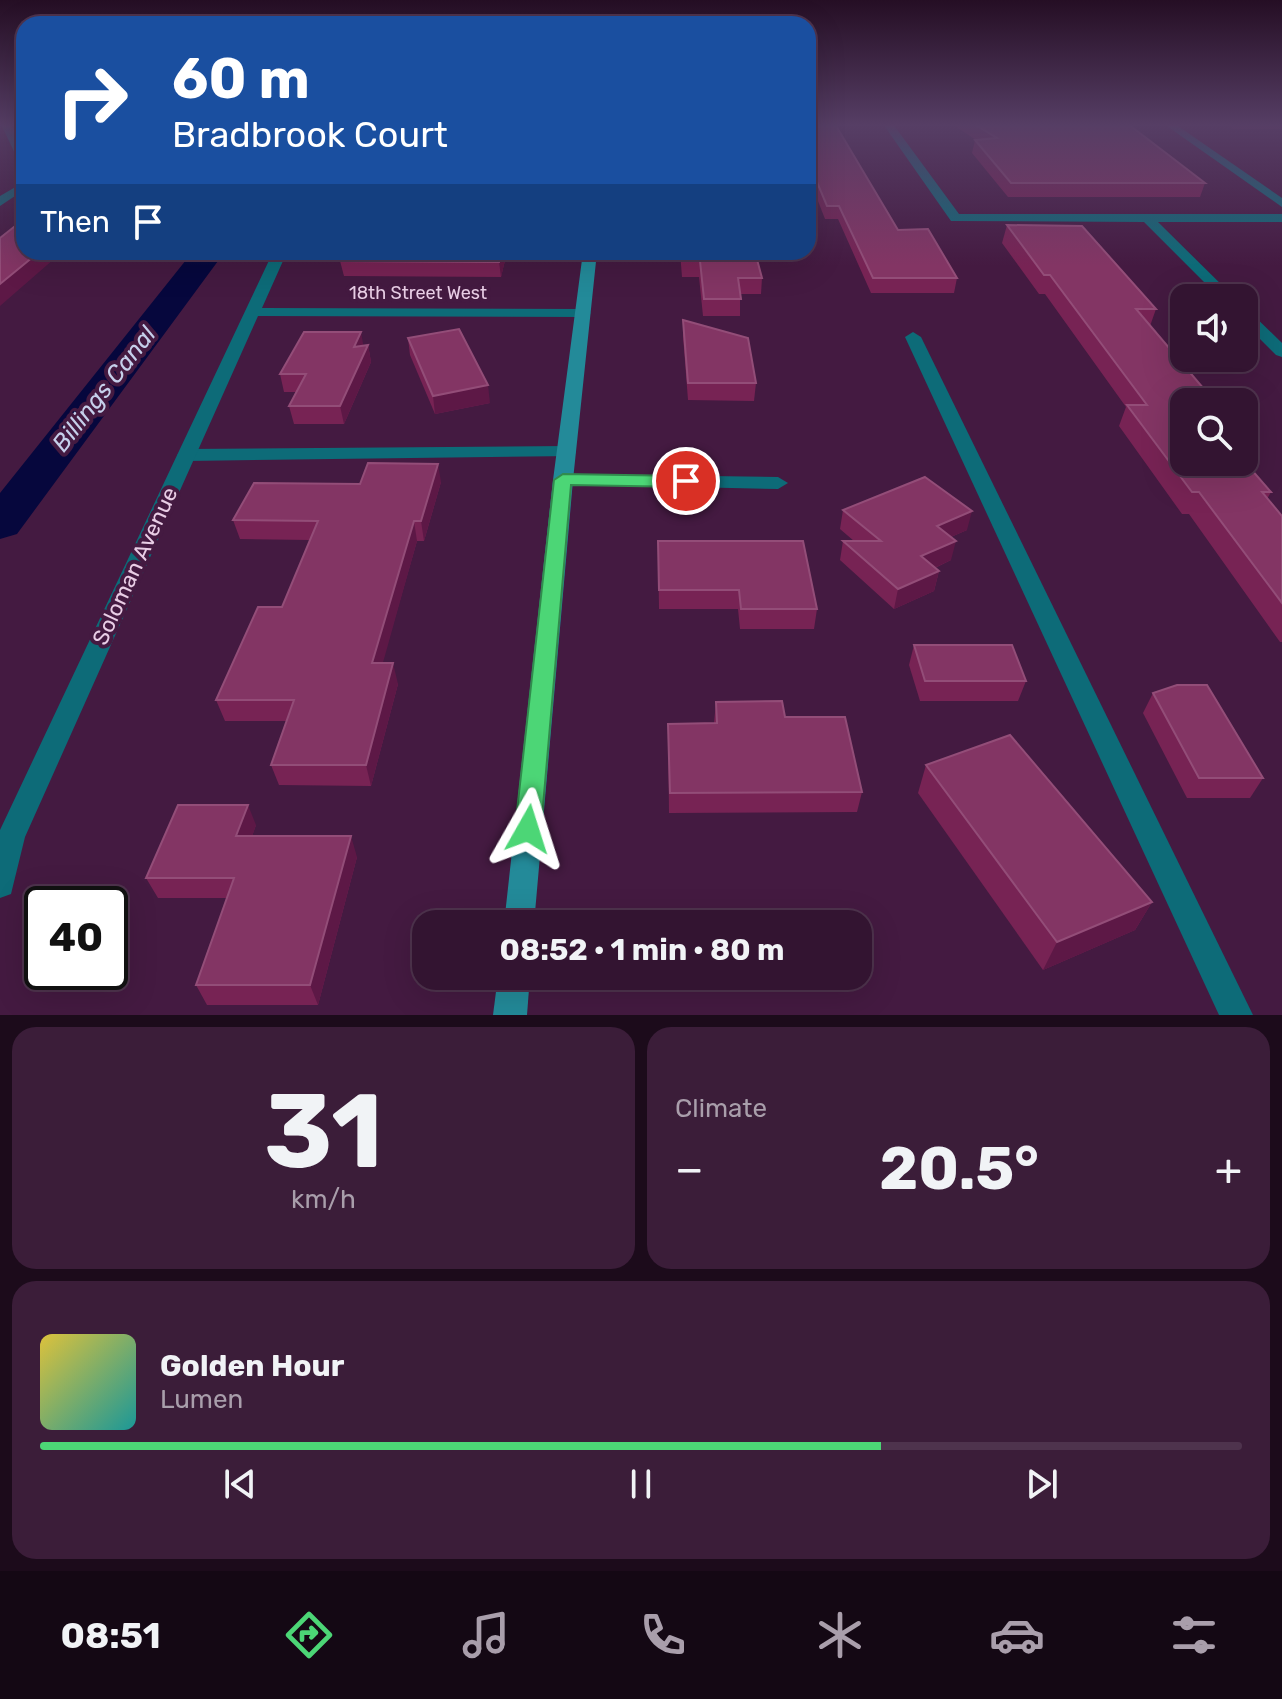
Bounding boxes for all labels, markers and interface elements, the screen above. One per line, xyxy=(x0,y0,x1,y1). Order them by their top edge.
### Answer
text: 60 m xyxy=(172,46,310,112)
icon: right xyxy=(40,48,144,152)
text: Bradbrook Court xyxy=(172,113,448,156)
icon: arrive xyxy=(126,200,170,244)
text: Then xyxy=(40,204,110,240)
street label: 18th Street West xyxy=(349,282,487,304)
map controls xyxy=(1170,284,1258,476)
button: sound xyxy=(1170,284,1258,372)
water label: Billings Canal xyxy=(46,320,162,457)
button: search xyxy=(1170,388,1258,476)
pin xyxy=(652,447,720,515)
icon: arrive xyxy=(664,459,708,503)
street label: Soloman Avenue xyxy=(87,483,183,649)
position arrow xyxy=(486,787,570,871)
speed limit sign: 40 xyxy=(24,886,128,990)
text: 08:52 · 1 min · 80 m xyxy=(500,932,784,968)
text: 31 xyxy=(264,1070,383,1193)
text: Climate xyxy=(675,1093,767,1124)
text: 20.5° xyxy=(879,1133,1039,1204)
text: − xyxy=(675,1143,704,1195)
text: + xyxy=(1215,1143,1242,1195)
text: km/h xyxy=(291,1184,356,1215)
text: Golden Hour xyxy=(160,1348,344,1384)
text: Lumen xyxy=(160,1384,243,1415)
icon: previous xyxy=(218,1462,262,1506)
icon: pause xyxy=(619,1462,663,1506)
icon: next xyxy=(1020,1462,1064,1506)
icon: directions xyxy=(281,1607,337,1663)
icon: music xyxy=(458,1607,514,1663)
icon: phone xyxy=(635,1607,691,1663)
icon: climate xyxy=(812,1607,868,1663)
icon: car xyxy=(989,1607,1045,1663)
icon: filters xyxy=(1166,1607,1222,1663)
text: 08:51 xyxy=(60,1614,161,1657)

